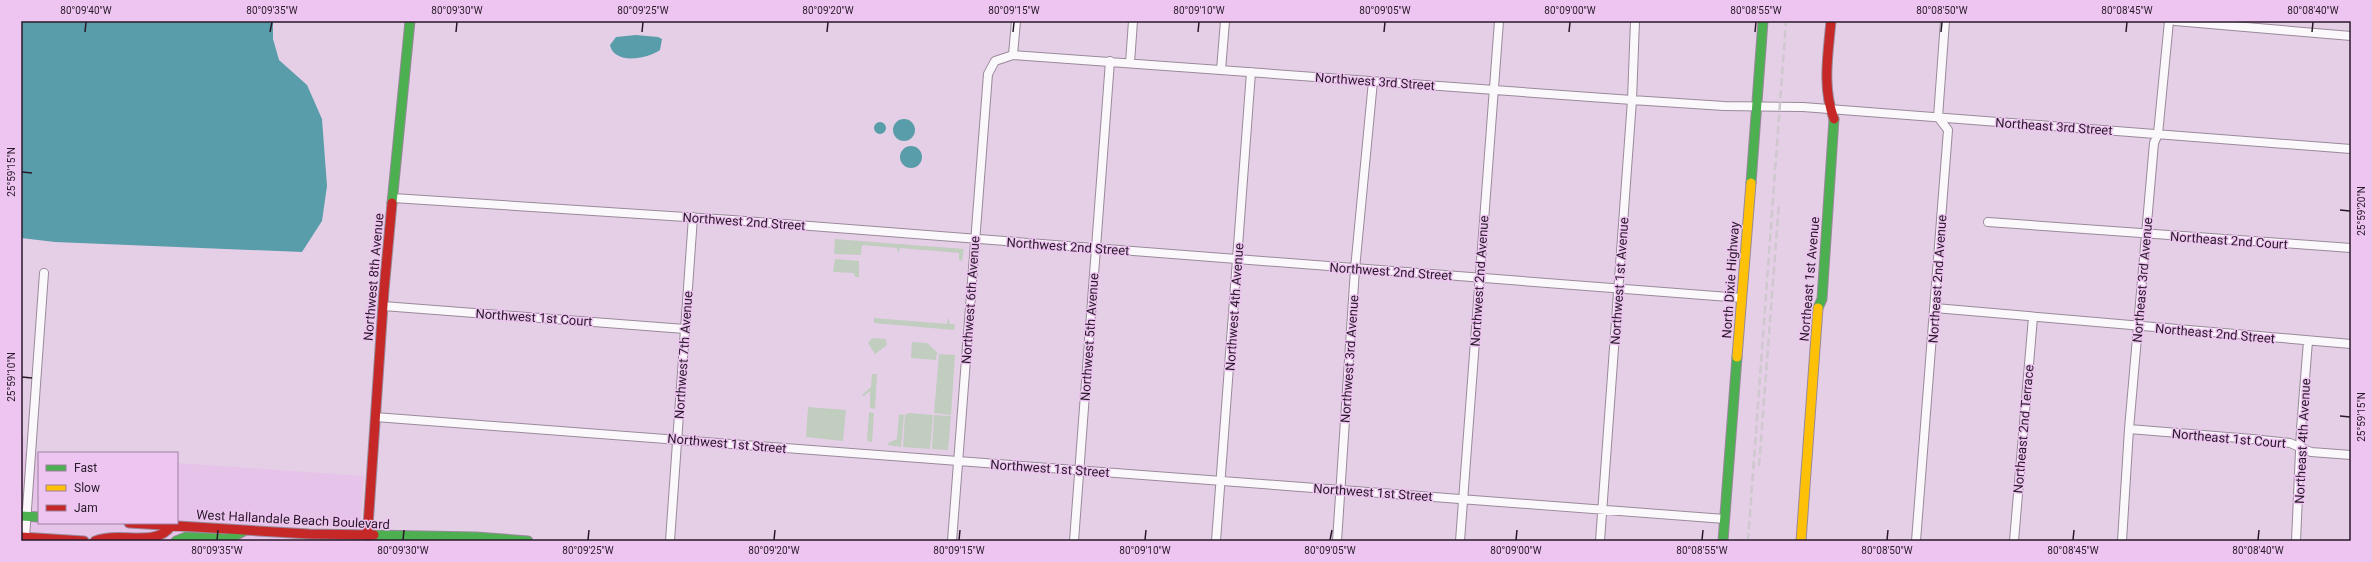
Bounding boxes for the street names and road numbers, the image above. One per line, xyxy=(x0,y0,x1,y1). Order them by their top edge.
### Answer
street label: Northwest 3rd Street xyxy=(1315,70,1435,93)
street label: Northeast 3rd Street xyxy=(1995,115,2113,138)
street label: Northwest 2nd Street xyxy=(682,210,806,233)
street label: Northwest 8th Avenue xyxy=(360,212,387,342)
street label: Northeast 2nd Avenue xyxy=(1926,214,1949,344)
street label: Northwest 2nd Avenue xyxy=(1467,215,1492,347)
street label: Northeast 1st Avenue xyxy=(1797,216,1822,342)
street label: Northwest 1st Avenue xyxy=(1608,217,1631,345)
street label: Northeast 3rd Avenue xyxy=(2130,217,2155,343)
street label: North Dixie Highway xyxy=(1719,221,1742,339)
street label: Northeast 2nd Court xyxy=(2170,229,2288,252)
street label: Northwest 2nd Street xyxy=(1006,235,1130,258)
street label: Northwest 6th Avenue xyxy=(959,236,982,364)
street label: Northwest 4th Avenue xyxy=(1223,243,1246,371)
street label: Northwest 2nd Street xyxy=(1329,260,1453,283)
street label: Northwest 5th Avenue xyxy=(1078,273,1101,401)
street label: Northwest 7th Avenue xyxy=(672,291,695,419)
street label: Northwest 3rd Avenue xyxy=(1338,294,1361,424)
street label: Northwest 1st Court xyxy=(475,306,593,329)
street label: Northeast 2nd Street xyxy=(2154,321,2276,346)
street label: Northeast 2nd Terrace xyxy=(2010,364,2037,494)
street label: Northeast 4th Avenue xyxy=(2292,378,2313,504)
street label: Northeast 1st Court xyxy=(2171,426,2287,451)
street label: Northwest 1st Street xyxy=(667,431,787,456)
street label: Northwest 1st Street xyxy=(990,457,1110,480)
street label: Northwest 1st Street xyxy=(1313,481,1433,504)
street label: West Hallandale Beach Boulevard xyxy=(196,507,390,532)

